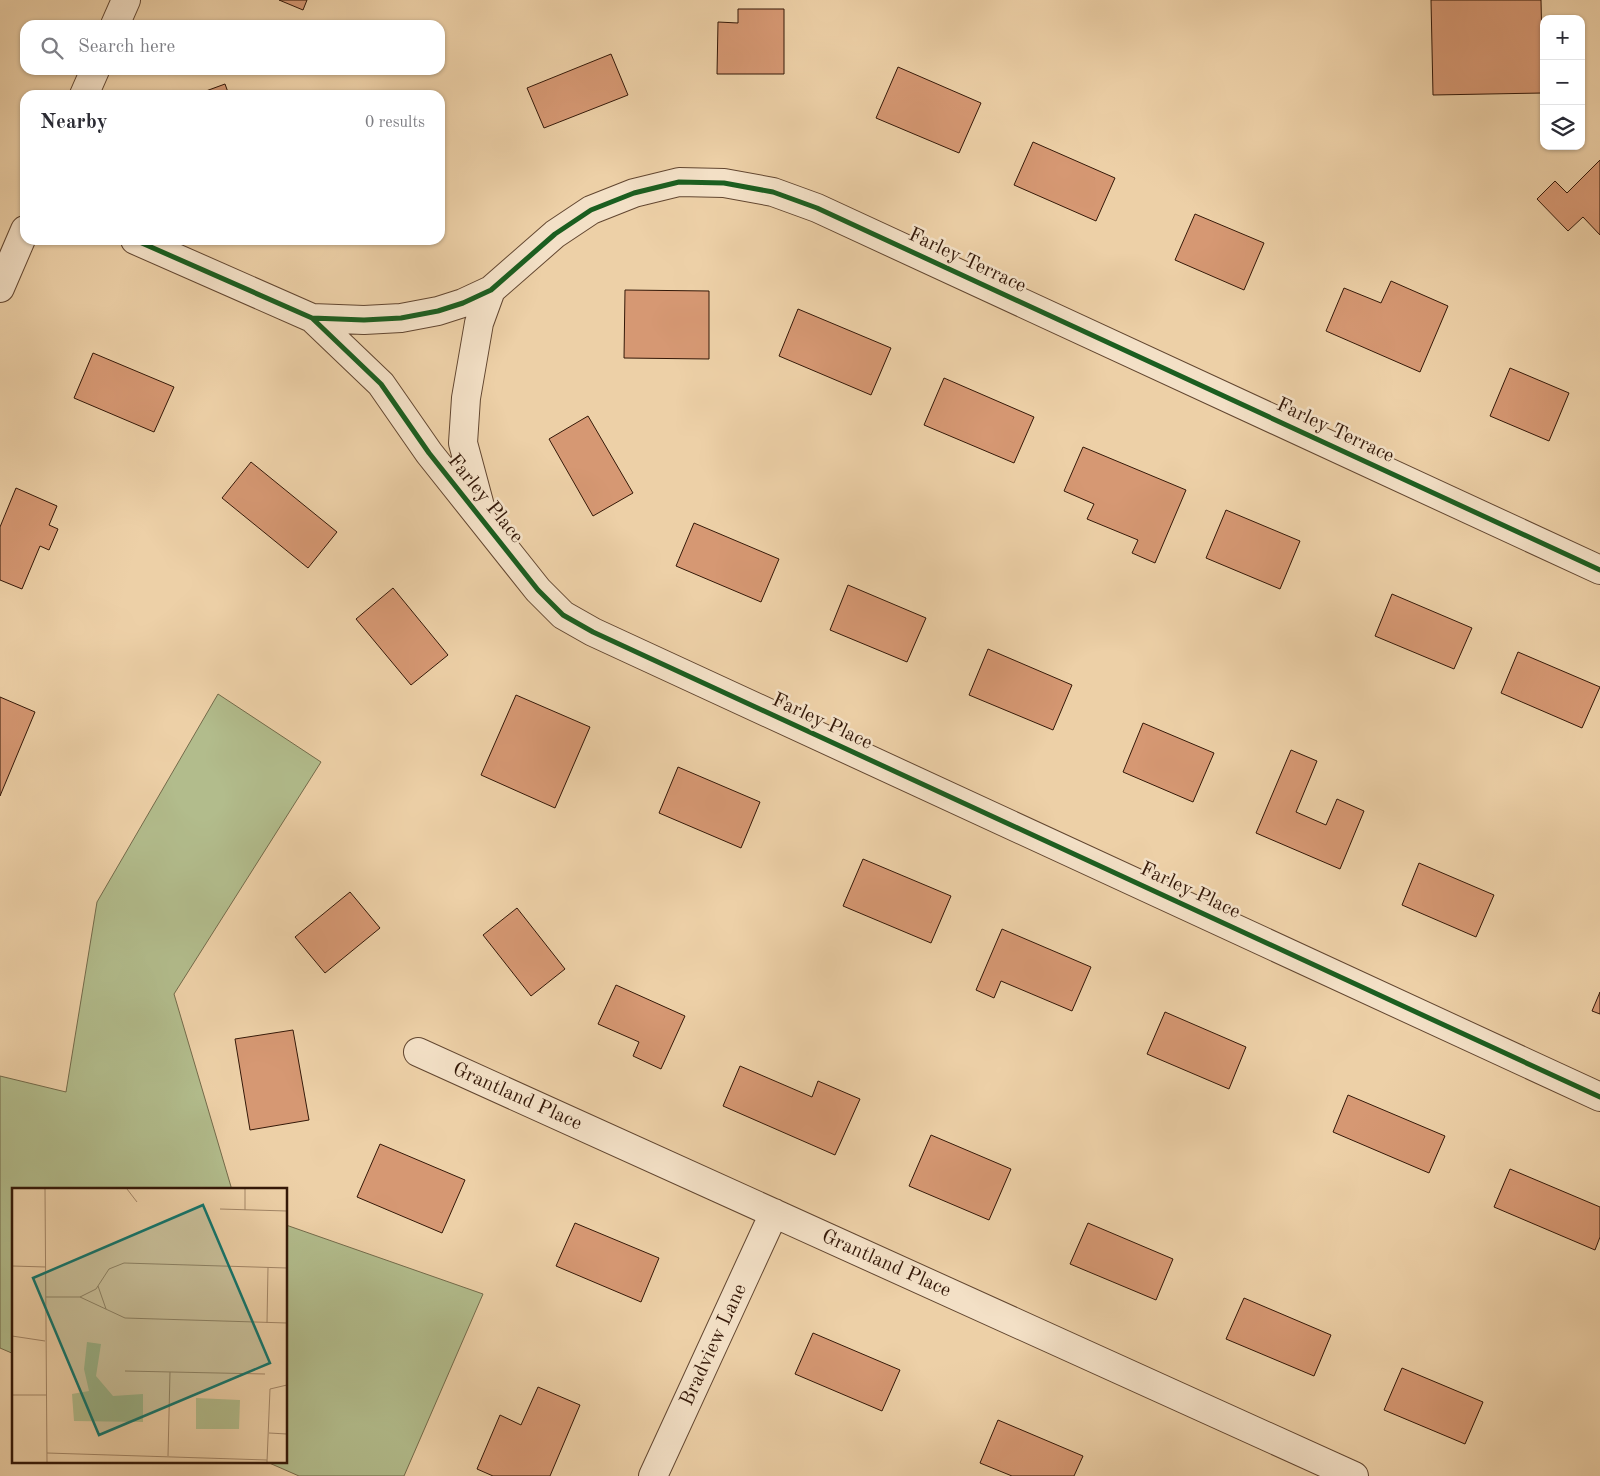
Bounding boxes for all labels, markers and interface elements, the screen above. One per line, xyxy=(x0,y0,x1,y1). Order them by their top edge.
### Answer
map controls xyxy=(1540,15,1585,150)
button: + xyxy=(1540,15,1585,60)
search box xyxy=(20,20,445,75)
icon: search xyxy=(38,34,66,62)
text: Search here xyxy=(78,38,175,57)
button: − xyxy=(1540,60,1585,105)
button: layers xyxy=(1540,105,1585,150)
text: Nearby xyxy=(40,112,108,133)
text: 0 results xyxy=(365,115,425,131)
street label: Farley Terrace xyxy=(905,225,1029,297)
street label: Farley Terrace xyxy=(1273,395,1397,467)
street label: Farley Place xyxy=(443,451,527,547)
street label: Farley Place xyxy=(769,690,875,754)
street label: Farley Place xyxy=(1137,859,1243,923)
street label: Grantland Place xyxy=(449,1060,585,1134)
inset map xyxy=(12,1188,288,1464)
street label: Grantland Place xyxy=(818,1227,954,1301)
street label: Bradview Lane xyxy=(677,1281,751,1409)

